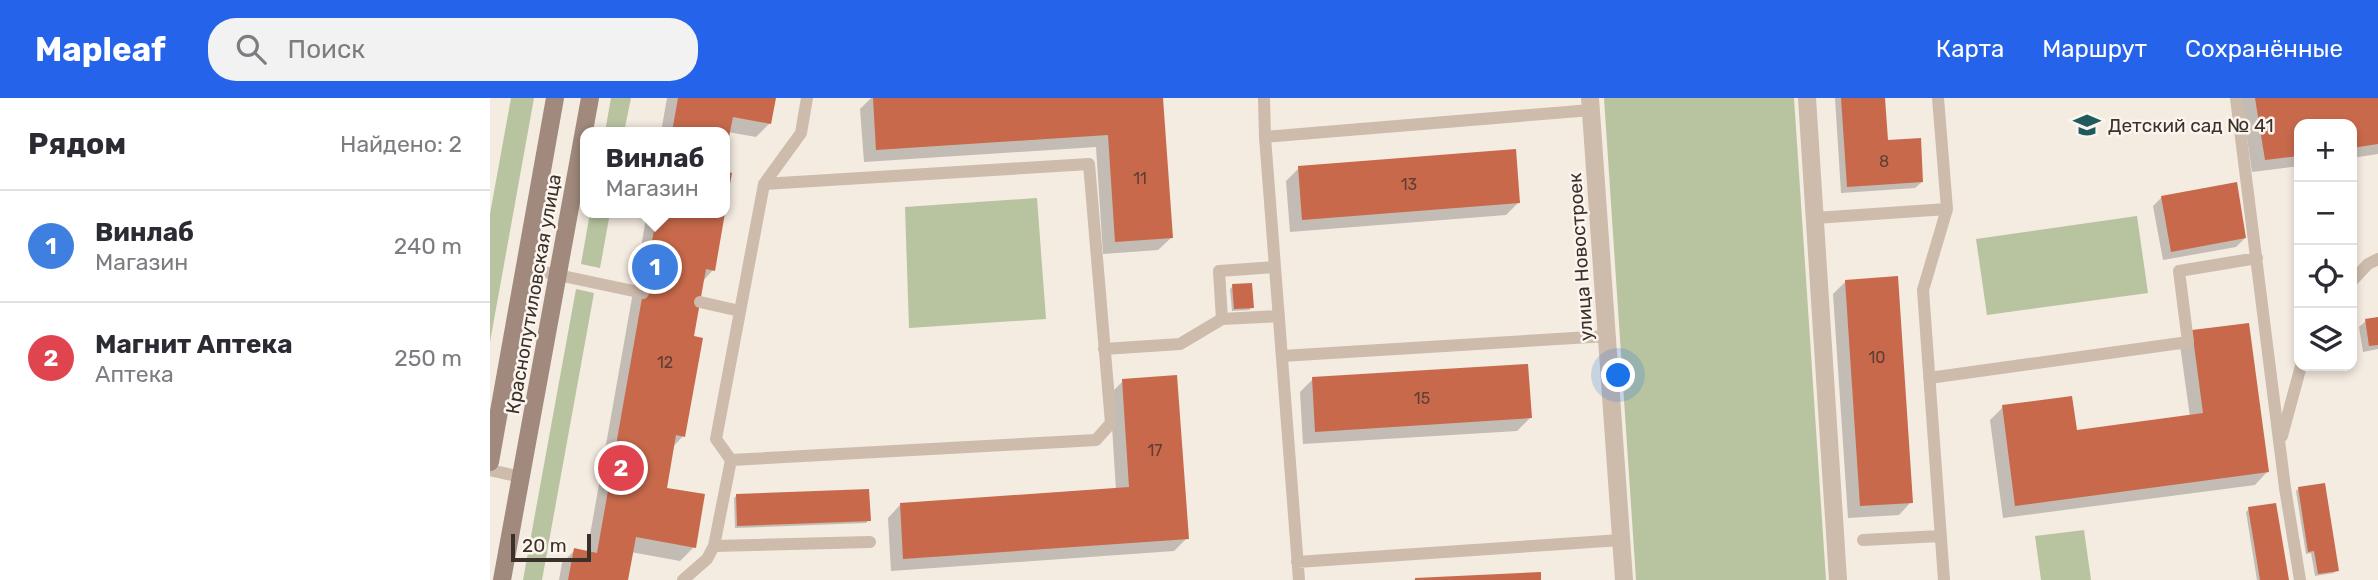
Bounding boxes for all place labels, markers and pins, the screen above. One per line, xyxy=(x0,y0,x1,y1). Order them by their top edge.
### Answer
school or university icon: Детский сад № 41 xyxy=(2072,110,2102,140)
place label: Детский сад № 41 xyxy=(2108,114,2274,137)
pin: 1 xyxy=(632,241,678,293)
pin: 2 xyxy=(598,442,644,494)

